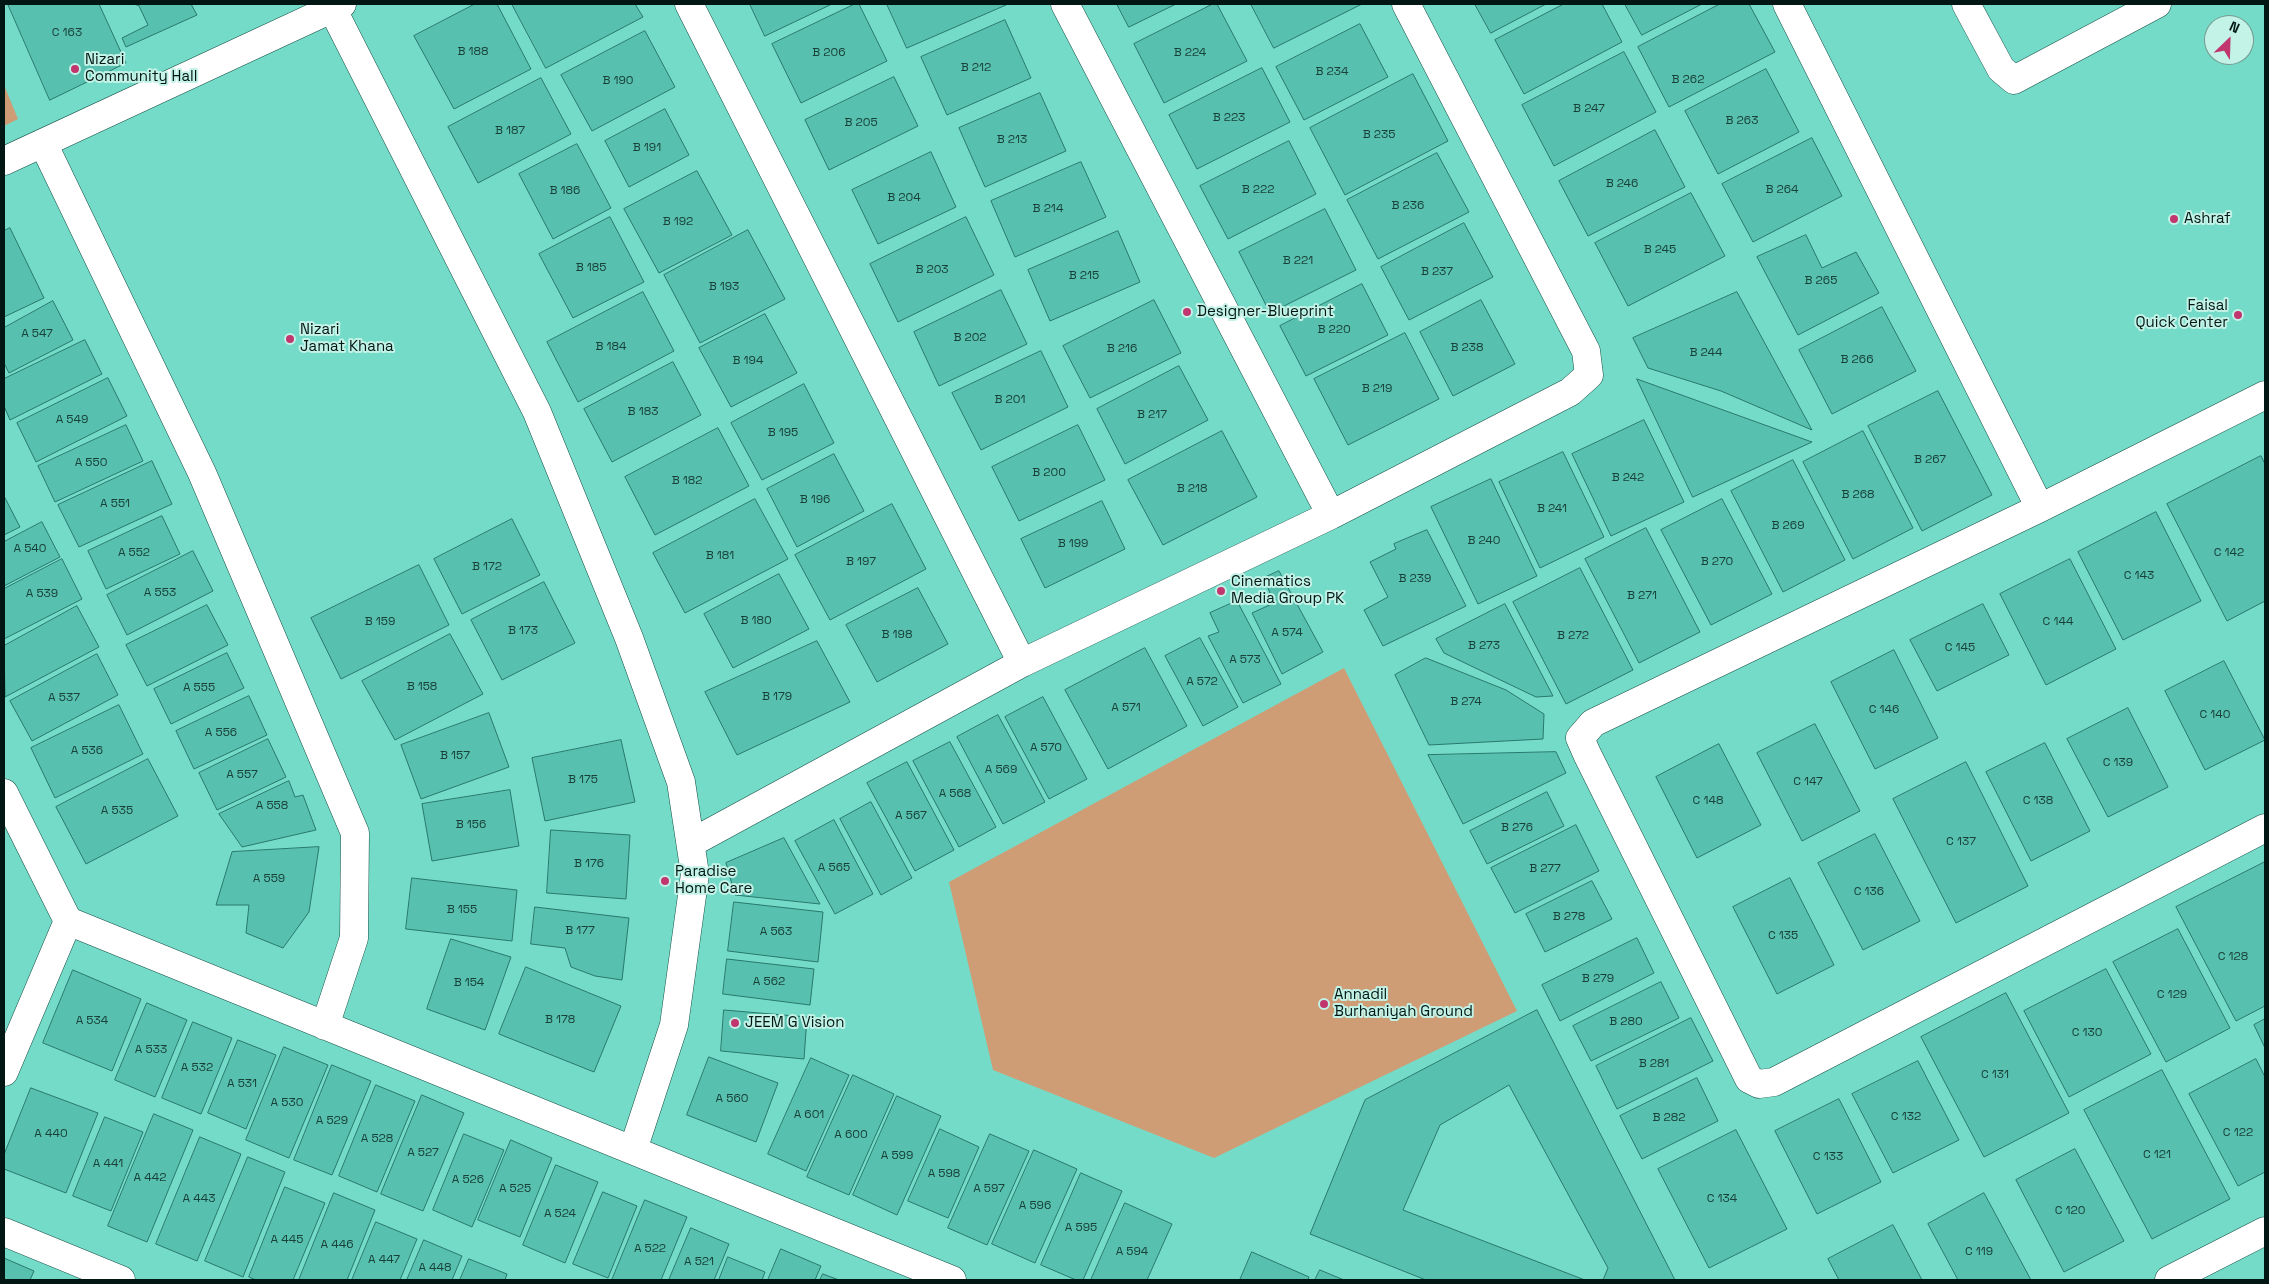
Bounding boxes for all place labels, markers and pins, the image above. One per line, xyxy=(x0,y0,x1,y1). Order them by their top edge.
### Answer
place label: Nizari Community Hall xyxy=(85,51,197,86)
marker: Nizari Community Hall xyxy=(69,63,81,75)
place label: Ashraf xyxy=(2184,210,2231,228)
marker: Ashraf xyxy=(2168,213,2180,225)
place label: Faisal Quick Center xyxy=(2136,297,2228,332)
place label: Designer-Blueprint xyxy=(1197,303,1334,321)
marker: Designer-Blueprint xyxy=(1181,306,1193,318)
marker: Faisal Quick Center xyxy=(2232,309,2244,321)
place label: Nizari Jamat Khana xyxy=(300,321,394,356)
marker: Nizari Jamat Khana xyxy=(284,333,296,345)
place label: Cinematics Media Group PK xyxy=(1231,573,1344,608)
marker: Cinematics Media Group PK xyxy=(1215,585,1227,597)
place label: Paradise Home Care xyxy=(675,863,752,898)
marker: Paradise Home Care xyxy=(659,875,671,887)
place label: Annadil Burhaniyah Ground xyxy=(1334,986,1473,1021)
marker: Annadil Burhaniyah Ground xyxy=(1318,998,1330,1010)
place label: JEEM G Vision xyxy=(745,1014,844,1032)
marker: JEEM G Vision xyxy=(729,1017,741,1029)

